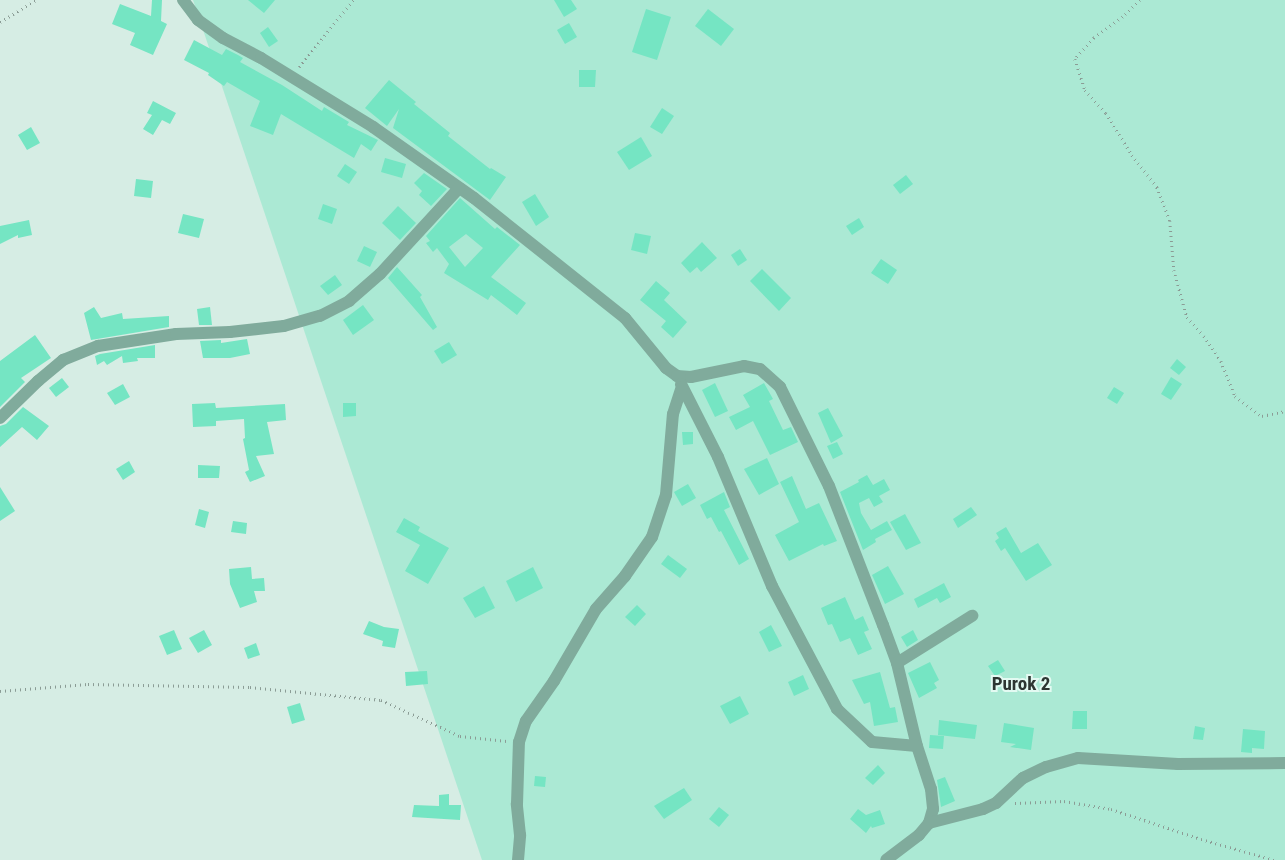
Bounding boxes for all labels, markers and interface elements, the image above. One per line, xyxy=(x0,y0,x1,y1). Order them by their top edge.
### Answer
district label: Purok 2 xyxy=(992,673,1050,695)

